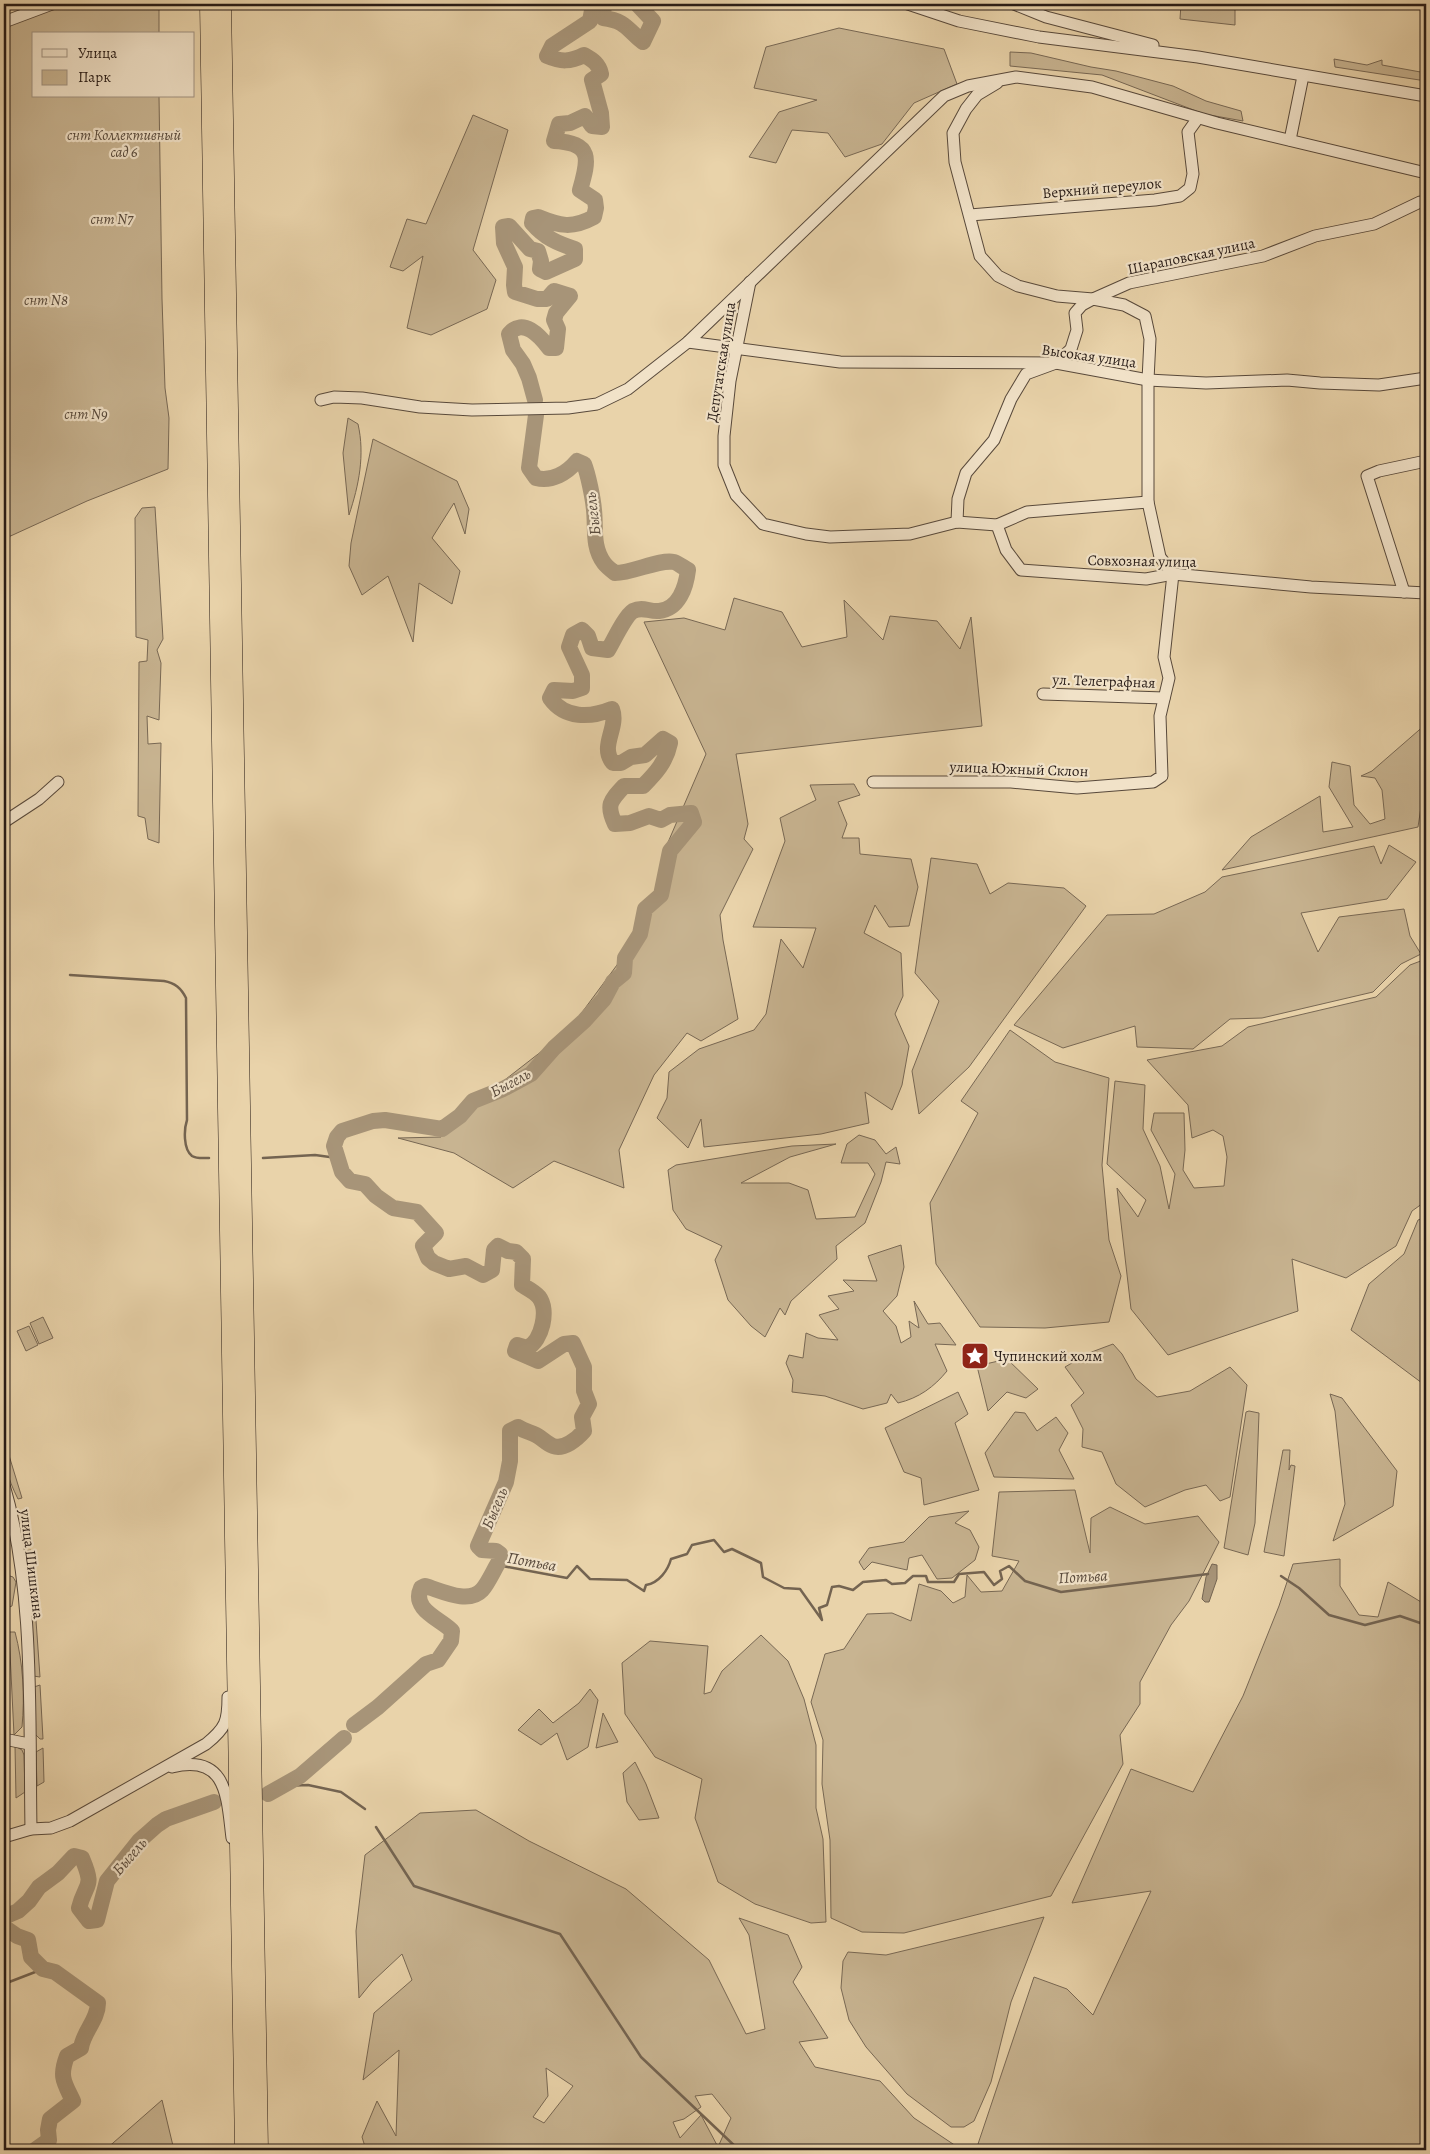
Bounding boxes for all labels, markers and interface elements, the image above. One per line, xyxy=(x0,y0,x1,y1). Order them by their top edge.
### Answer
legend xyxy=(32,32,195,98)
text: Улица xyxy=(78,43,117,63)
text: Парк xyxy=(78,67,111,87)
park label: снт Коллективный сад 6 xyxy=(67,125,181,162)
street label: Верхний переулок xyxy=(1042,173,1163,203)
park label: снт N7 xyxy=(91,209,134,229)
street label: Шараповская улица xyxy=(1125,233,1257,279)
park label: снт N8 xyxy=(24,290,68,310)
street label: Депутатская улица xyxy=(702,300,740,424)
street label: Высокая улица xyxy=(1040,339,1138,373)
park label: снт N9 xyxy=(64,404,108,424)
water label: Быгель xyxy=(579,491,607,537)
street label: Совхозная улица xyxy=(1087,550,1197,572)
street label: ул. Телеграфная xyxy=(1051,669,1156,693)
street label: улица Южный Склон xyxy=(948,757,1089,781)
water label: Быгель xyxy=(486,1063,535,1103)
place icon: Чупинский холм xyxy=(960,1341,990,1371)
place label: Чупинский холм xyxy=(994,1346,1102,1366)
water label: Быгель xyxy=(476,1484,514,1533)
street label: улица Шишкина xyxy=(15,1507,49,1620)
water label: Потьва xyxy=(506,1547,558,1577)
water label: Потьва xyxy=(1058,1565,1108,1589)
water label: Быгель xyxy=(107,1833,153,1880)

